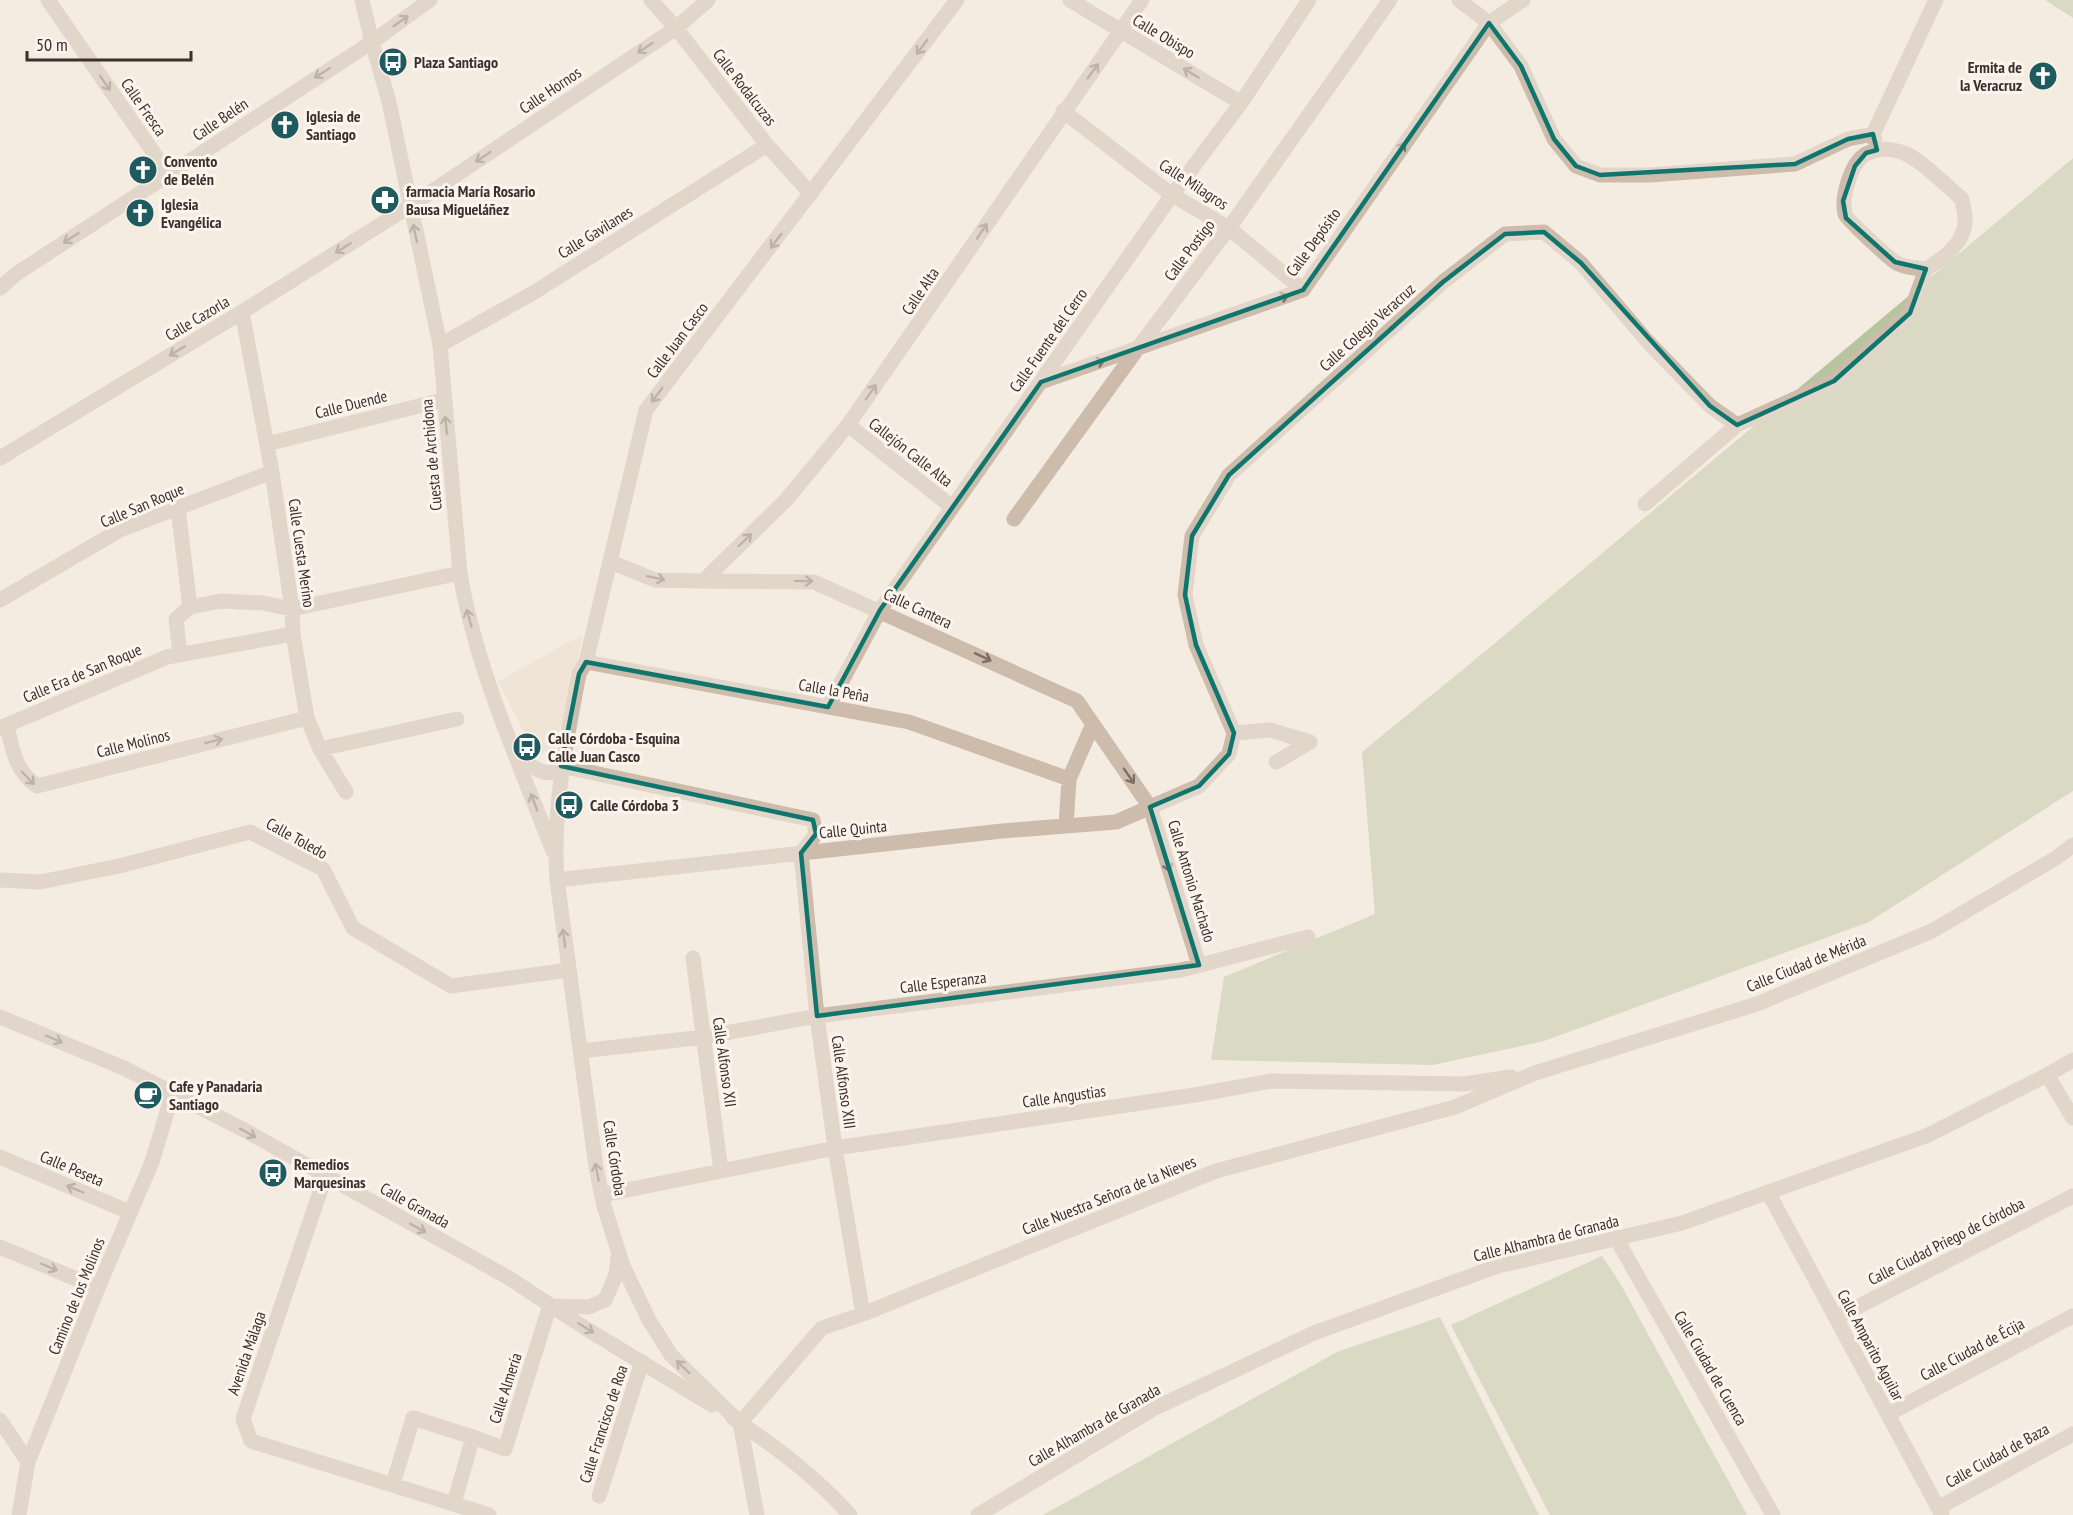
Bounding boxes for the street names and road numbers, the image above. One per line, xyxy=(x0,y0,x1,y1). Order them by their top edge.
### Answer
street label: Calle Obispo xyxy=(1129,10,1199,63)
street label: Calle Rodalcuzas xyxy=(709,45,781,129)
street label: Calle Hornos xyxy=(515,62,585,118)
street label: Calle Fresca xyxy=(117,74,171,140)
street label: Calle Belén xyxy=(189,93,251,145)
street label: Calle Milagros xyxy=(1156,154,1232,214)
street label: Calle Gavilanes xyxy=(554,201,636,263)
street label: Calle Depósito xyxy=(1281,204,1345,280)
street label: Calle Postigo xyxy=(1159,215,1219,285)
street label: Calle Alta xyxy=(897,264,943,318)
street label: Calle Colegio Veracruz xyxy=(1315,279,1419,375)
street label: Calle Fuente del Cerro xyxy=(1005,284,1091,396)
street label: Calle Cazorla xyxy=(161,291,233,345)
street label: Calle Juan Casco xyxy=(642,298,712,382)
street label: Calle Duende xyxy=(313,385,389,423)
street label: Cuesta de Archidona xyxy=(416,398,446,512)
street label: Callejón Calle Alta xyxy=(865,413,957,491)
street label: Calle San Roque xyxy=(97,478,187,532)
street label: Calle Cuesta Merino xyxy=(284,497,320,609)
street label: Calle Cantera xyxy=(881,583,955,633)
street label: Calle Era de San Roque xyxy=(20,639,144,707)
street label: Calle la Peña xyxy=(797,674,871,706)
street label: Calle Molinos xyxy=(94,724,172,762)
street label: Calle Toledo xyxy=(263,813,331,863)
street label: Calle Quinta xyxy=(818,815,888,843)
street label: Calle Antonio Machado xyxy=(1164,817,1220,945)
street label: Calle Ciudad de Mérida xyxy=(1743,930,1869,996)
street label: Calle Esperanza xyxy=(899,967,987,997)
street label: Calle Alfonso XII xyxy=(709,1016,741,1108)
street label: Calle Alfonso XIII xyxy=(828,1034,860,1130)
street label: Calle Angustias xyxy=(1021,1080,1107,1112)
street label: Calle Córdoba xyxy=(599,1119,631,1197)
street label: Calle Peseta xyxy=(37,1146,107,1190)
street label: Calle Nuestra Señora de la Nieves xyxy=(1019,1151,1199,1239)
street label: Calle Granada xyxy=(377,1178,453,1232)
street label: Calle Ciudad Priego de Córdoba xyxy=(1864,1193,2028,1289)
street label: Calle Alhambra de Granada xyxy=(1471,1210,1621,1266)
street label: Camino de los Molinos xyxy=(43,1234,109,1358)
street label: Calle Amparito Aguilar xyxy=(1833,1286,1909,1405)
street label: Calle Ciudad de Cuenca xyxy=(1670,1307,1752,1429)
street label: Avenida Málaga xyxy=(222,1309,270,1397)
street label: Calle Ciudad de Écija xyxy=(1916,1313,2028,1385)
street label: Calle Almería xyxy=(484,1350,526,1426)
street label: Calle Francisco de Roa xyxy=(574,1362,632,1486)
street label: Calle Alhambra de Granada xyxy=(1024,1379,1164,1471)
street label: Calle Ciudad de Baza xyxy=(1942,1418,2052,1492)

